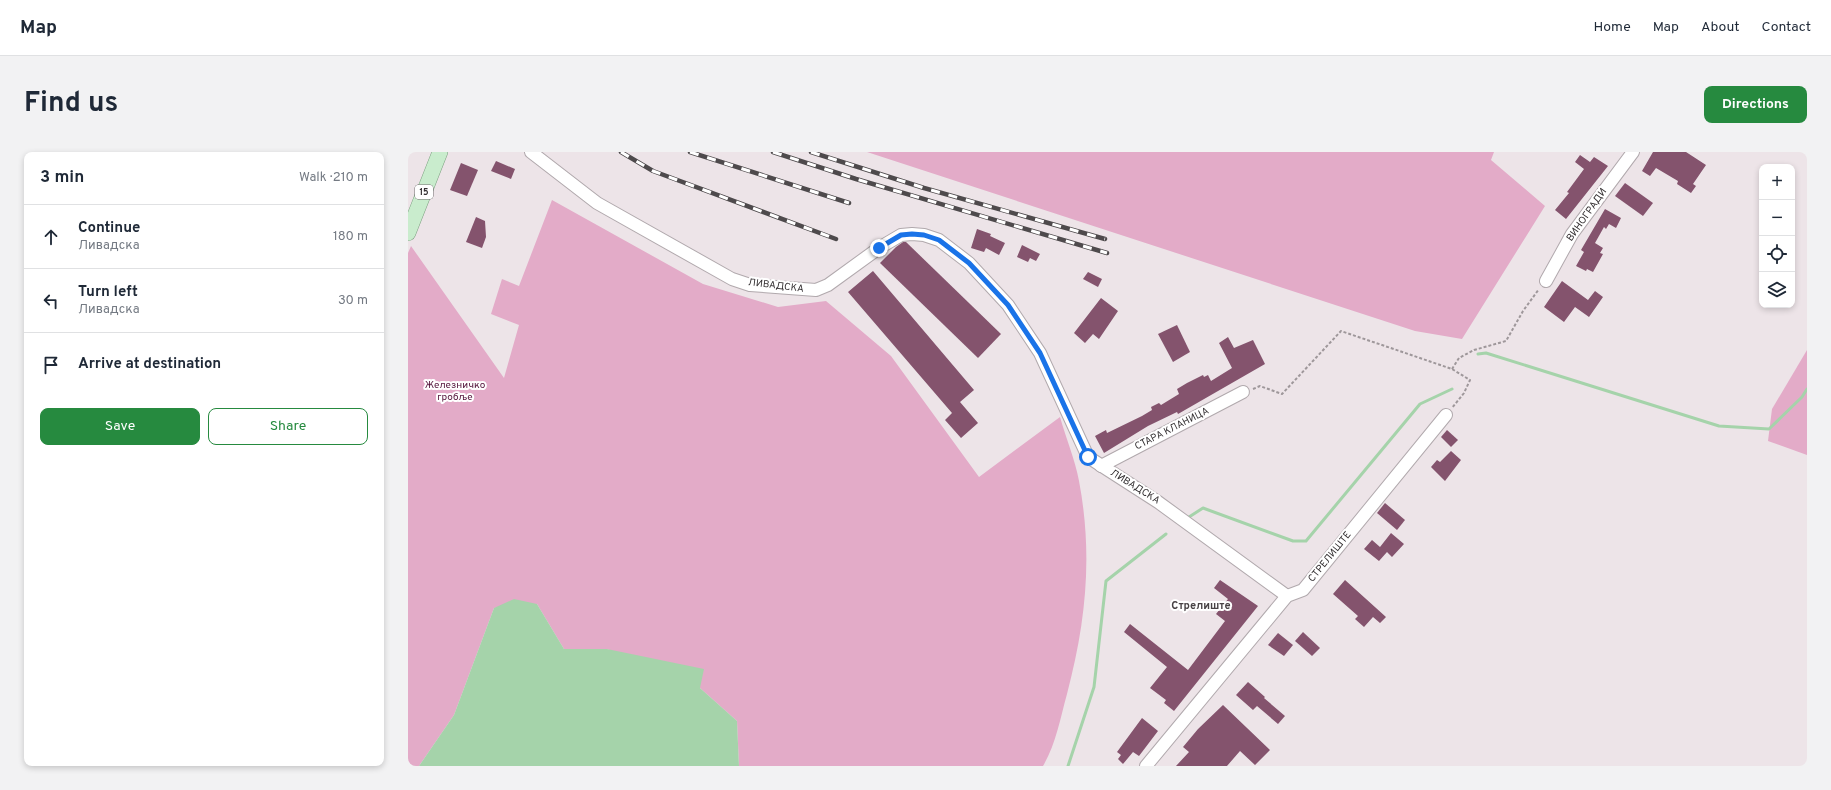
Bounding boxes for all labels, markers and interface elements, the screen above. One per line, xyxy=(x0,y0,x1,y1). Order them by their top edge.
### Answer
text: Map xyxy=(20,16,57,40)
text: Home xyxy=(1594,19,1631,36)
text: Map xyxy=(1653,19,1679,36)
text: About xyxy=(1701,19,1740,36)
text: Contact xyxy=(1762,19,1811,36)
text: Find us xyxy=(24,86,118,122)
button: Directions xyxy=(1704,86,1807,123)
map controls xyxy=(1759,164,1795,308)
button: + xyxy=(1759,164,1795,200)
text: 3 min xyxy=(40,167,84,189)
text: Walk · 210 m xyxy=(299,170,368,186)
road number: 15 xyxy=(415,185,433,199)
street label: ВИНОГРАДИ xyxy=(1564,186,1610,244)
button: − xyxy=(1759,200,1795,236)
text: Continue xyxy=(78,219,140,238)
icon: ahead xyxy=(40,226,62,248)
text: 180 m xyxy=(333,229,368,245)
button: locate xyxy=(1759,236,1795,272)
text: Ливадска xyxy=(78,238,139,254)
route end xyxy=(870,239,888,257)
button: layers xyxy=(1759,272,1795,308)
street label: ЛИВАДСКА xyxy=(747,276,805,296)
text: Turn left xyxy=(78,283,138,302)
icon: left xyxy=(40,290,62,312)
text: 30 m xyxy=(338,293,368,309)
text: Ливадска xyxy=(78,302,139,318)
icon: arrive xyxy=(40,354,62,376)
text: Arrive at destination xyxy=(78,355,221,374)
park label: Железничко гробље xyxy=(425,379,486,404)
street label: СТАРА КЛАНИЦА xyxy=(1133,405,1211,453)
button: Save xyxy=(40,408,200,445)
button: Share xyxy=(208,408,368,445)
route start xyxy=(1079,448,1097,466)
street label: ЛИВАДСКА xyxy=(1108,467,1162,508)
street label: СТРЕЛИШТЕ xyxy=(1306,529,1354,585)
district label: Стрелиште xyxy=(1171,599,1231,613)

